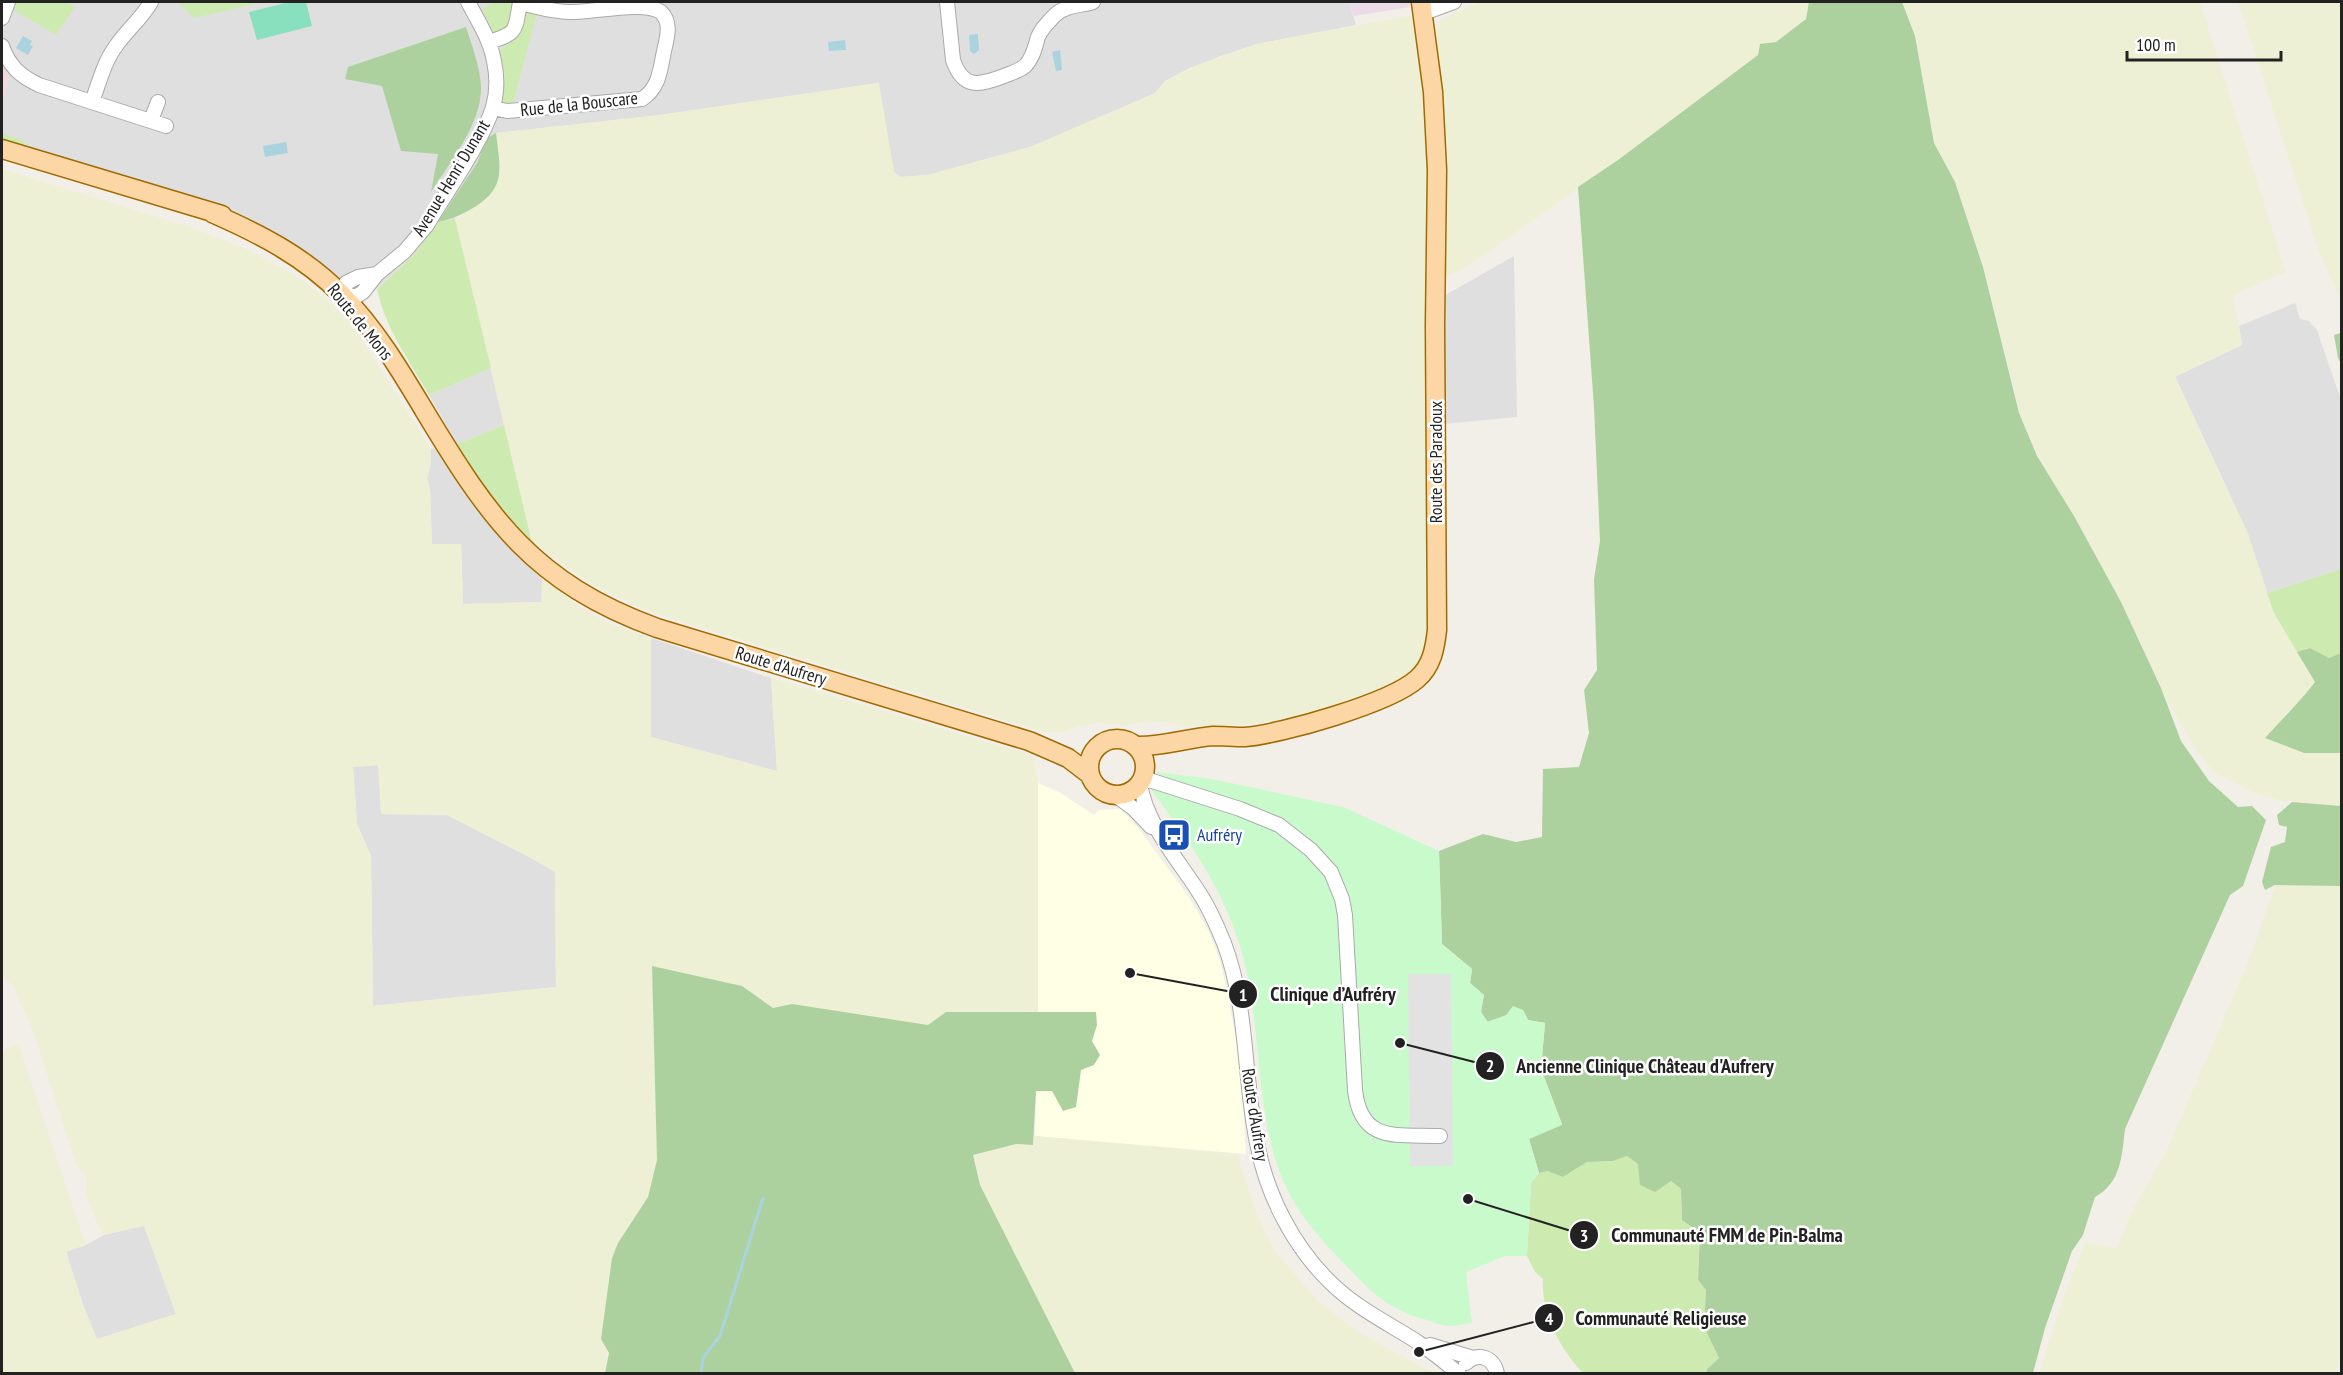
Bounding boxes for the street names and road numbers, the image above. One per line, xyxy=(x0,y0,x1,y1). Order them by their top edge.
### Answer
street label: Rue de la Bouscare xyxy=(519,86,639,121)
street label: Avenue Henri Dunant xyxy=(407,115,494,240)
street label: Route de Mons xyxy=(323,279,398,365)
street label: Route des Paradoux xyxy=(1424,400,1447,523)
street label: Route d'Aufrery xyxy=(733,641,830,690)
street label: Route d'Aufrery xyxy=(1237,1067,1274,1163)

